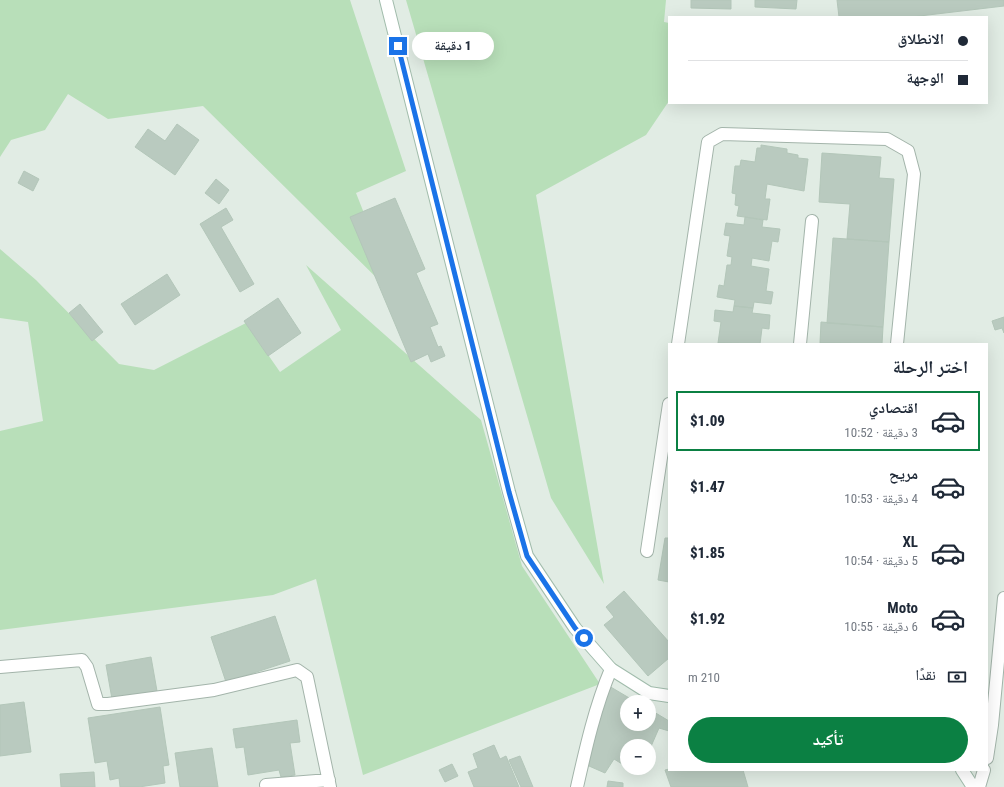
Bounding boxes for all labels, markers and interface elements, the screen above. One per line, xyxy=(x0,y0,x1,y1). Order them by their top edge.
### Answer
text: الانطلاق xyxy=(898,30,944,48)
callout: 1 دقيقة xyxy=(412,32,494,60)
route end xyxy=(389,37,407,55)
text: 1 دقيقة xyxy=(435,38,471,53)
text: الوجهة xyxy=(906,69,944,87)
text: اختر الرحلة xyxy=(893,356,968,377)
text: اقتصادي xyxy=(869,399,918,417)
icon: car xyxy=(930,403,966,439)
text: $1.09 xyxy=(690,412,725,430)
text: 3 دقيقة · 10:52 xyxy=(844,425,918,440)
text: مريح xyxy=(889,465,918,483)
icon: car xyxy=(930,469,966,505)
text: $1.47 xyxy=(690,478,725,496)
text: 4 دقيقة · 10:53 xyxy=(844,491,918,506)
text: XL xyxy=(902,533,918,551)
icon: car xyxy=(930,535,966,571)
text: $1.85 xyxy=(690,544,725,562)
text: 5 دقيقة · 10:54 xyxy=(844,553,918,568)
text: Moto xyxy=(887,599,918,617)
icon: car xyxy=(930,601,966,637)
text: $1.92 xyxy=(690,610,725,628)
text: 6 دقيقة · 10:55 xyxy=(844,619,918,634)
route start xyxy=(575,629,593,647)
text: نقدًا xyxy=(915,666,936,684)
icon: cash xyxy=(946,666,968,688)
text: 210 m xyxy=(688,670,720,685)
map controls xyxy=(620,695,656,775)
button: + xyxy=(620,695,656,731)
button: تأكيد xyxy=(688,717,968,763)
button: − xyxy=(620,739,656,775)

